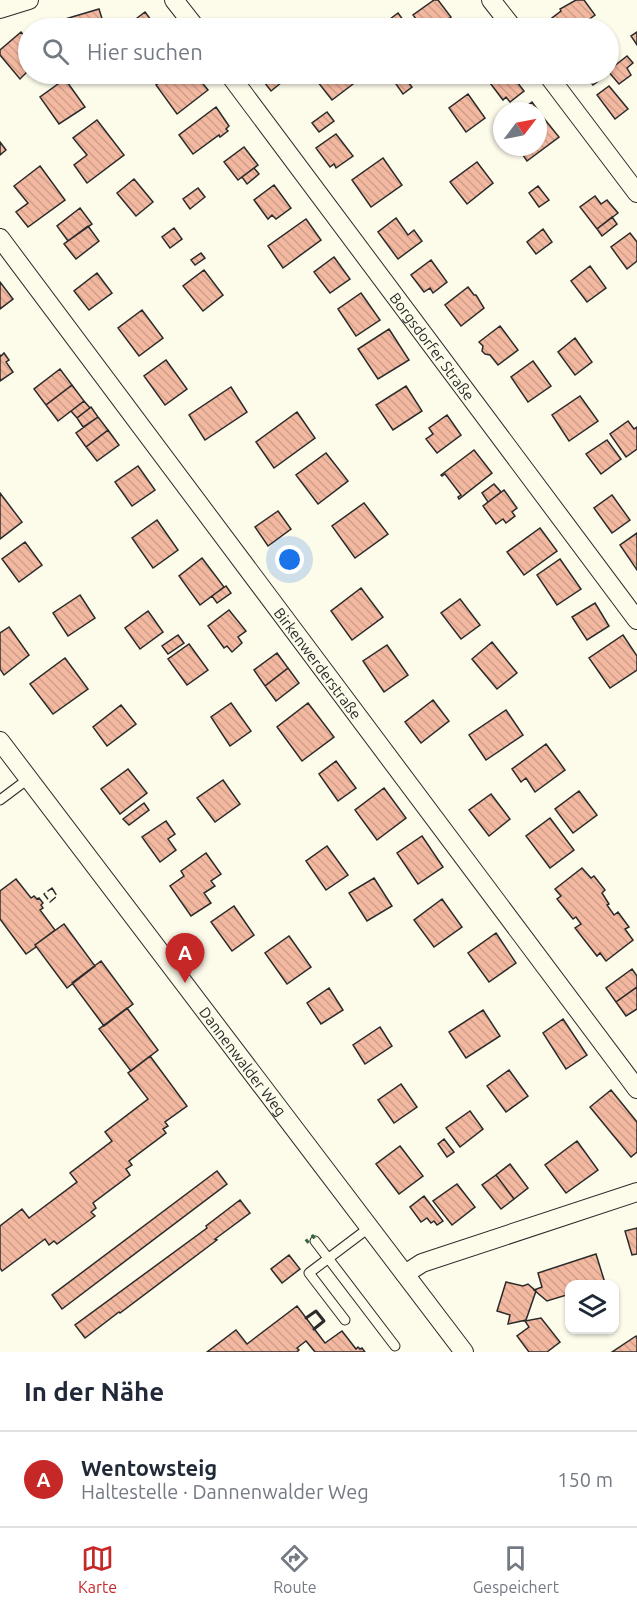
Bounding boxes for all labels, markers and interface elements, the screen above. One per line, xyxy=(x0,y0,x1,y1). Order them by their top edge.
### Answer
search box xyxy=(18,18,619,84)
icon: search xyxy=(39,35,72,68)
text: Hier suchen xyxy=(87,39,203,64)
north arrow xyxy=(493,102,547,156)
street label: Borgsdorfer Straße xyxy=(387,289,478,404)
your location xyxy=(275,545,304,574)
street label: Birkenwerderstraße xyxy=(271,604,365,722)
pin: A xyxy=(166,934,204,983)
street label: Dannenwalder Weg xyxy=(196,1003,290,1119)
map controls xyxy=(565,1280,619,1334)
button: layers xyxy=(565,1280,619,1334)
text: In der Nähe xyxy=(24,1377,164,1406)
text: Wentowsteig xyxy=(81,1455,217,1480)
text: A xyxy=(36,1468,51,1491)
text: 150 m xyxy=(557,1468,613,1491)
text: Haltestelle · Dannenwalder Weg xyxy=(81,1480,369,1503)
tab: Karte xyxy=(78,1542,117,1596)
tab: Route xyxy=(273,1542,317,1596)
tab: Gespeichert xyxy=(473,1542,559,1596)

